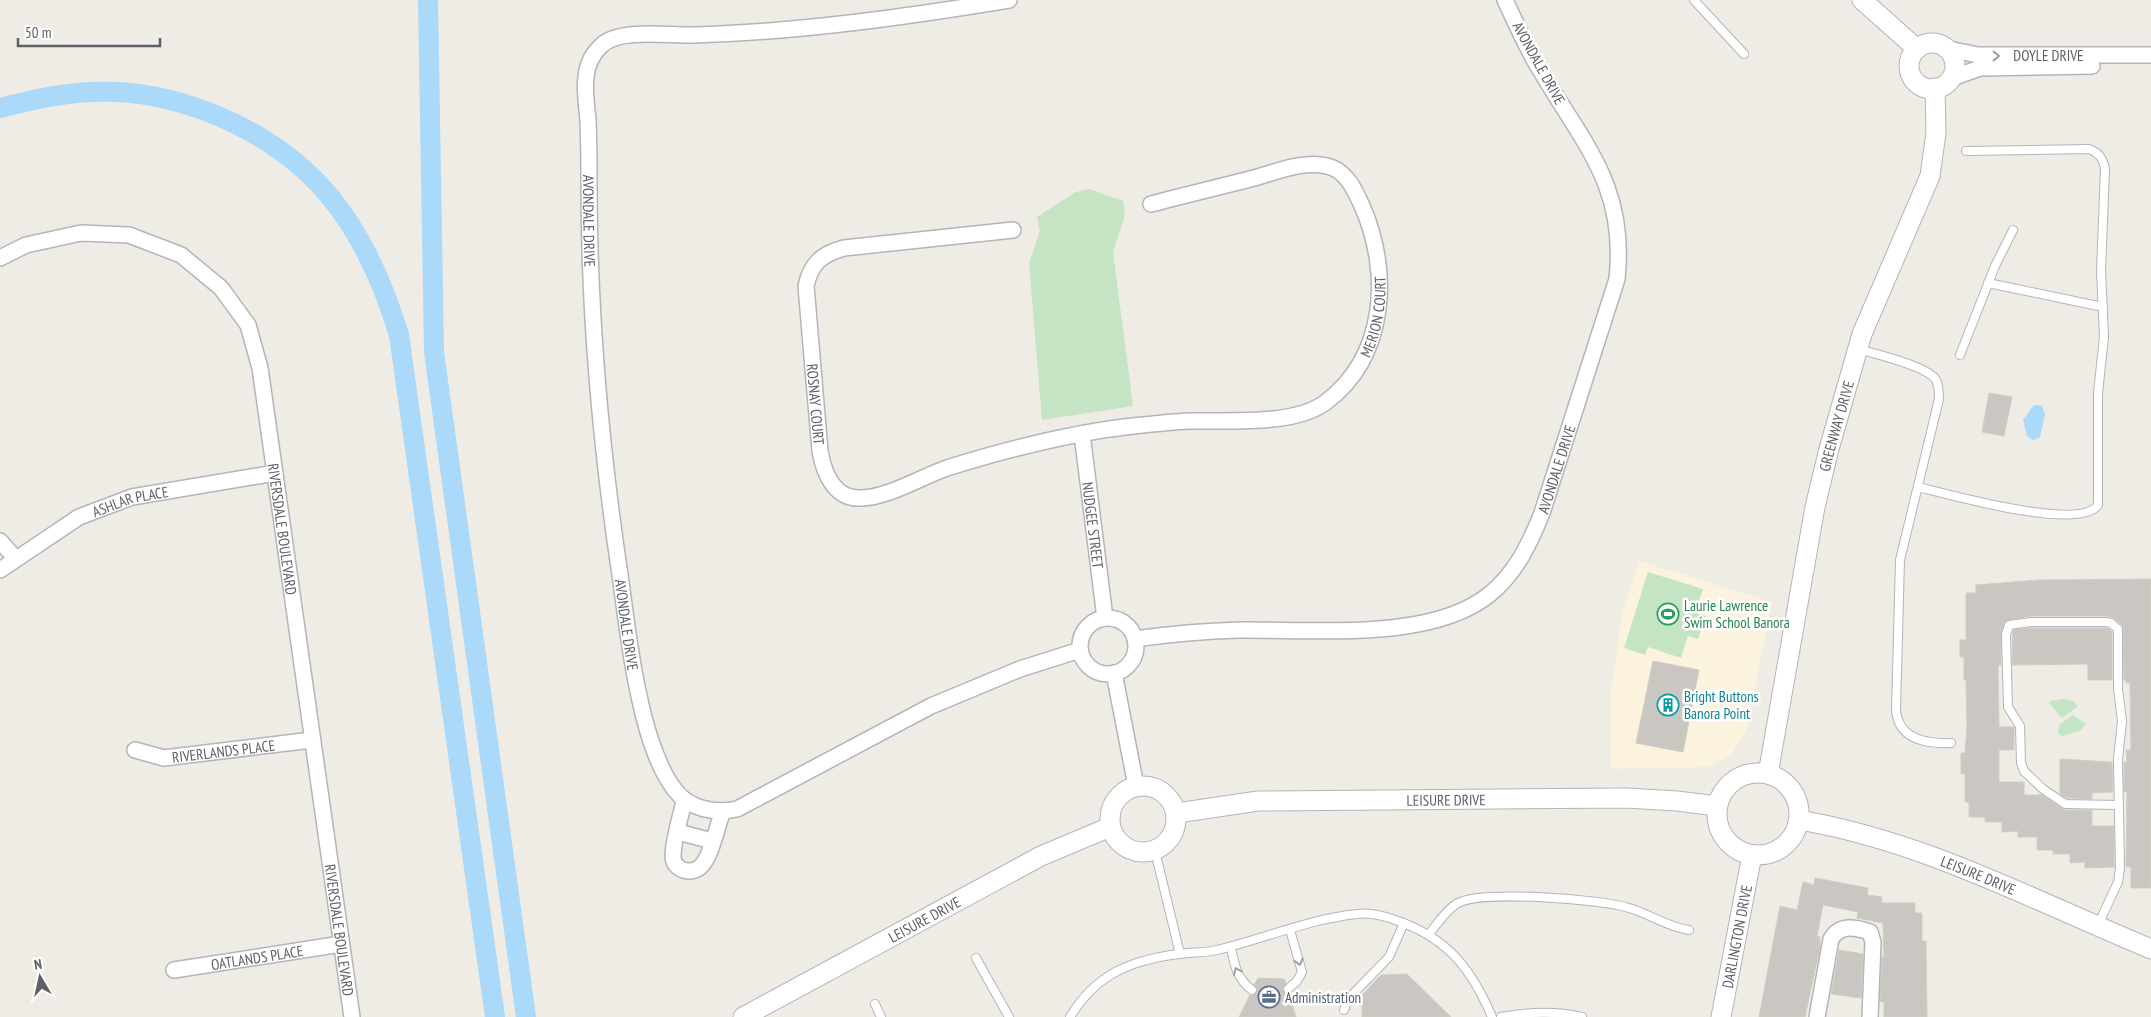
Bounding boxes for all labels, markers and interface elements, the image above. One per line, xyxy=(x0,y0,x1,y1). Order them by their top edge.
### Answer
scale bar xyxy=(18,15,160,47)
street label: AVONDALE DRIVE xyxy=(1508,18,1570,108)
text: 50 m xyxy=(25,23,51,42)
street label: DOYLE DRIVE xyxy=(2013,46,2084,65)
one-way arrow xyxy=(1992,50,2000,61)
street label: AVONDALE DRIVE xyxy=(579,175,600,267)
street label: MERION COURT xyxy=(1355,276,1389,360)
street label: ROSNAY COURT xyxy=(803,363,829,446)
street label: GREENWAY DRIVE xyxy=(1815,378,1858,473)
street label: AVONDALE DRIVE xyxy=(1533,422,1579,516)
street label: RIVERSDALE BOULEVARD xyxy=(264,462,302,596)
street label: NUDGEE STREET xyxy=(1079,481,1108,570)
street label: ASHLAR PLACE xyxy=(89,482,170,521)
street label: AVONDALE DRIVE xyxy=(611,578,643,672)
place label: Laurie Lawrence Swim School Banora xyxy=(1684,596,1790,632)
sports icon: Laurie Lawrence Swim School Banora xyxy=(1656,602,1680,626)
place label: Bright Buttons Banora Point xyxy=(1684,687,1759,723)
building icon: Bright Buttons Banora Point xyxy=(1656,693,1680,717)
street label: RIVERLANDS PLACE xyxy=(171,735,276,766)
street label: LEISURE DRIVE xyxy=(1406,790,1486,809)
street label: LEISURE DRIVE xyxy=(1938,851,2019,899)
street label: RIVERSDALE BOULEVARD xyxy=(321,863,358,997)
street label: DARLINGTON DRIVE xyxy=(1717,883,1756,990)
street label: LEISURE DRIVE xyxy=(885,892,964,946)
street label: OATLANDS PLACE xyxy=(210,941,304,974)
north arrow xyxy=(15,952,65,1002)
text: N xyxy=(33,955,43,974)
one-way arrow xyxy=(1293,957,1304,966)
one-way arrow xyxy=(1233,967,1244,976)
office icon: Administration xyxy=(1257,985,1281,1009)
place label: Administration xyxy=(1285,988,1361,1007)

